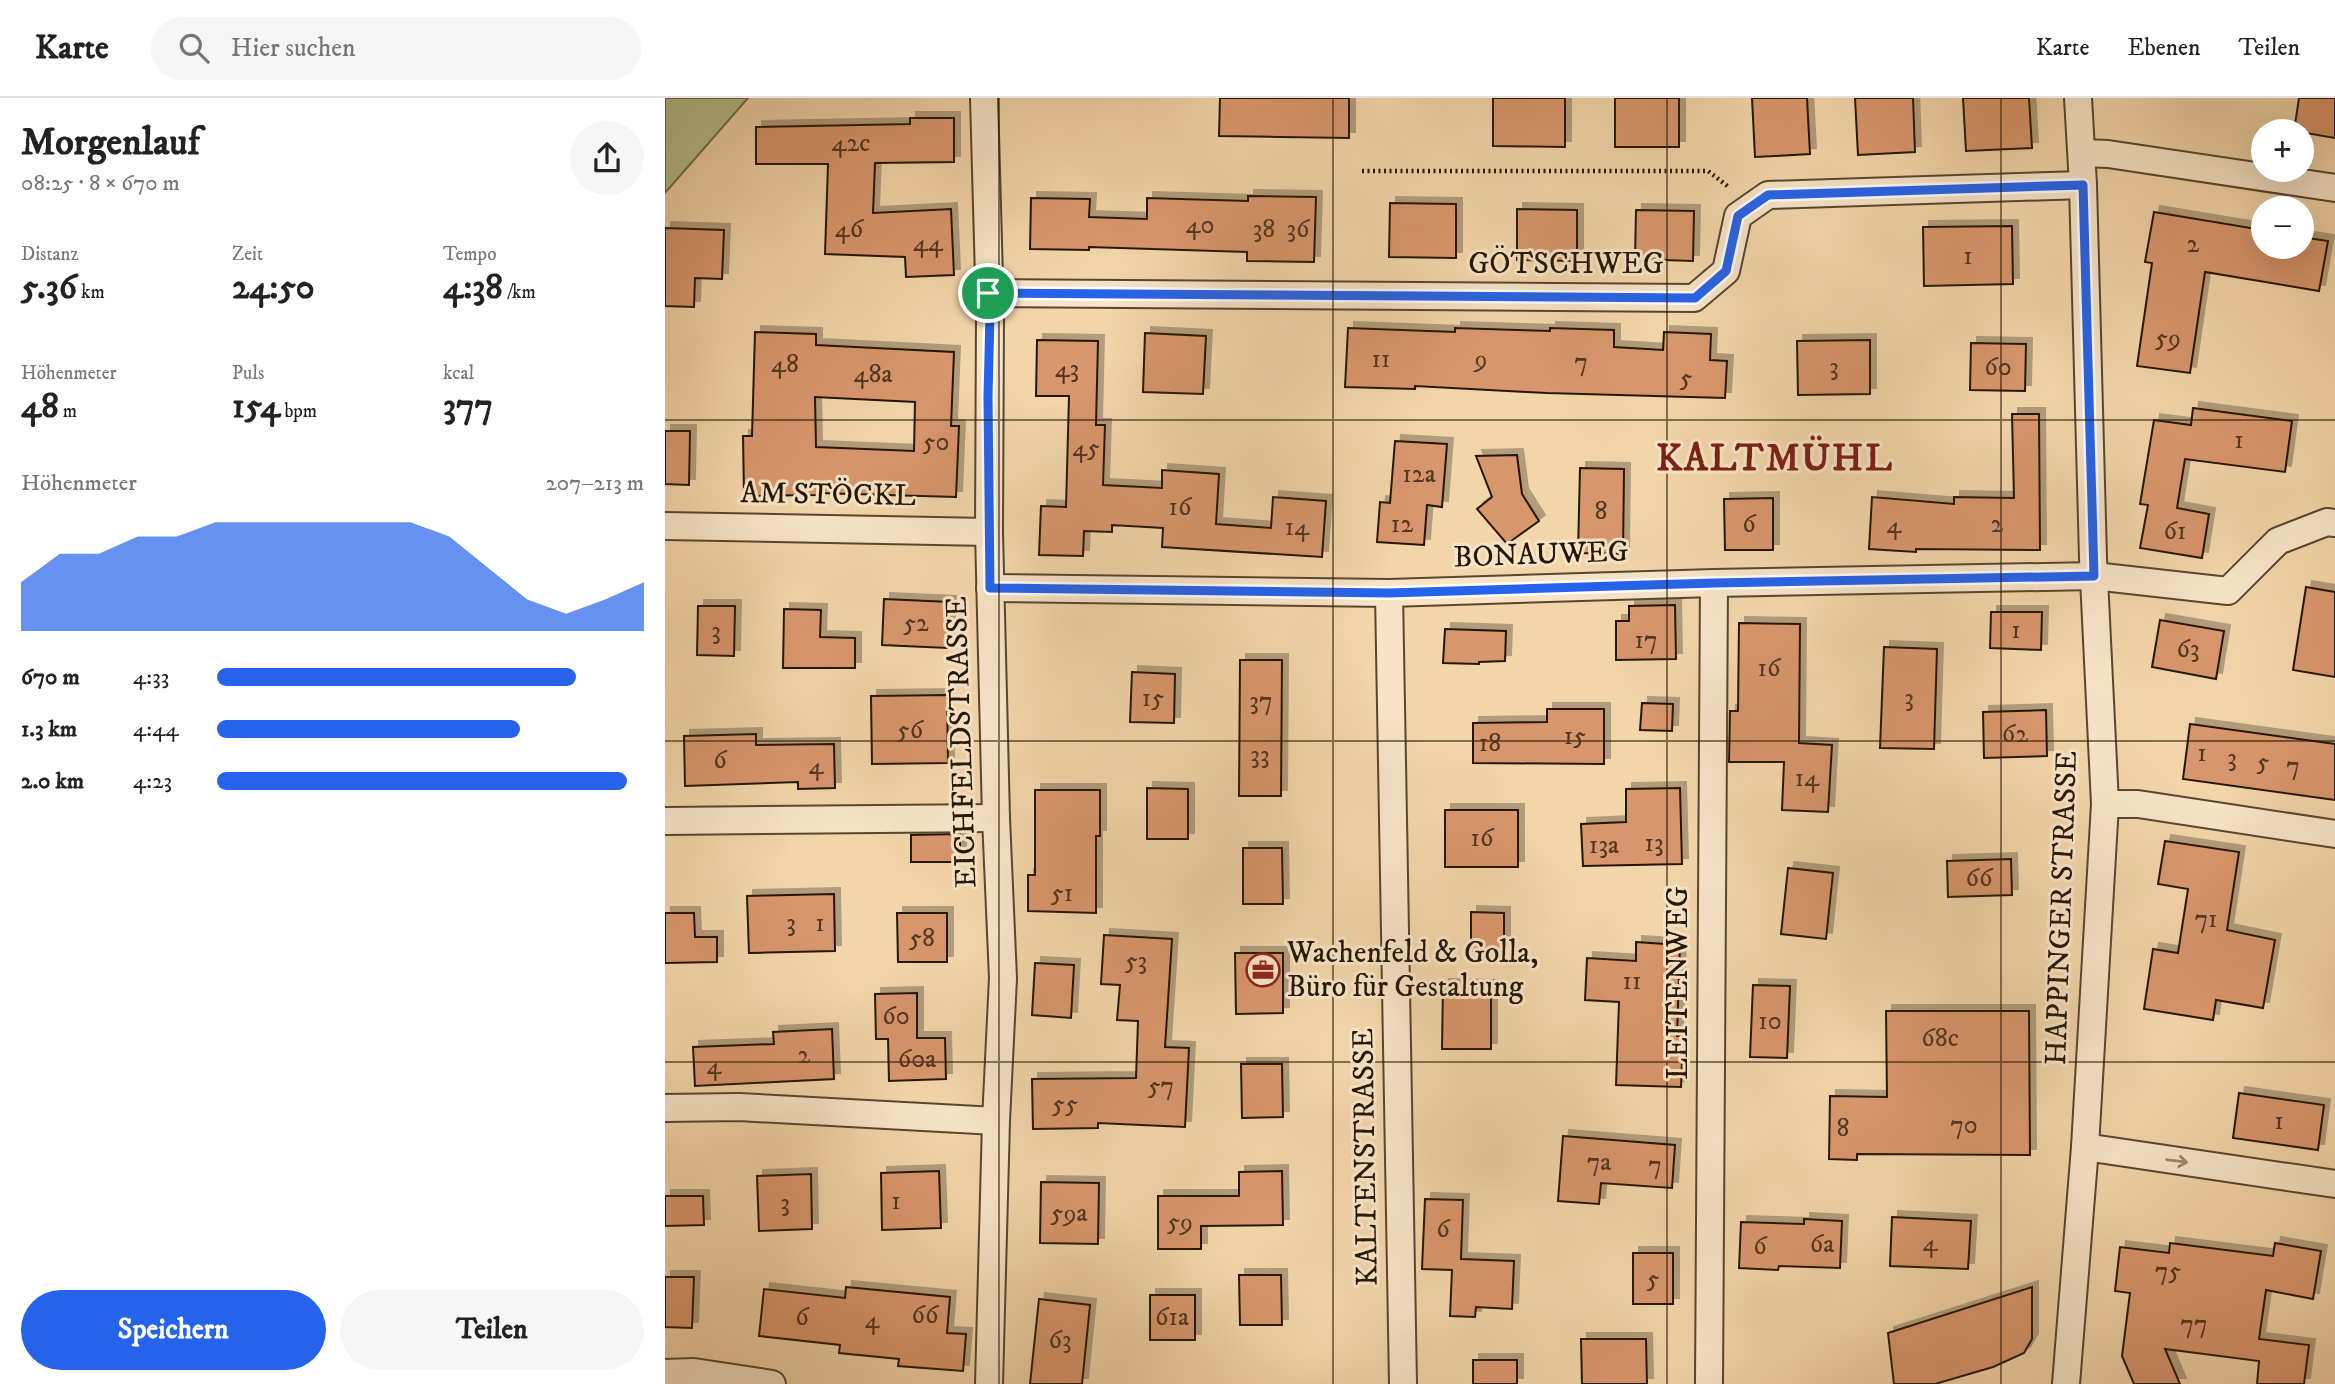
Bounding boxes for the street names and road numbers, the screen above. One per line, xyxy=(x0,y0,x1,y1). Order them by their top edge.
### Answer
street label: GÖTSCHWEG xyxy=(1468,245,1664,283)
street label: AM STÖCKL xyxy=(740,474,916,515)
street label: BONAUWEG xyxy=(1453,533,1629,577)
street label: EICHFELDSTRASSE xyxy=(938,595,986,889)
street label: HAPPINGER STRASSE xyxy=(2038,750,2086,1066)
street label: LEITENWEG xyxy=(1660,886,1697,1080)
street label: KALTENSTRASSE xyxy=(1345,1028,1387,1286)

